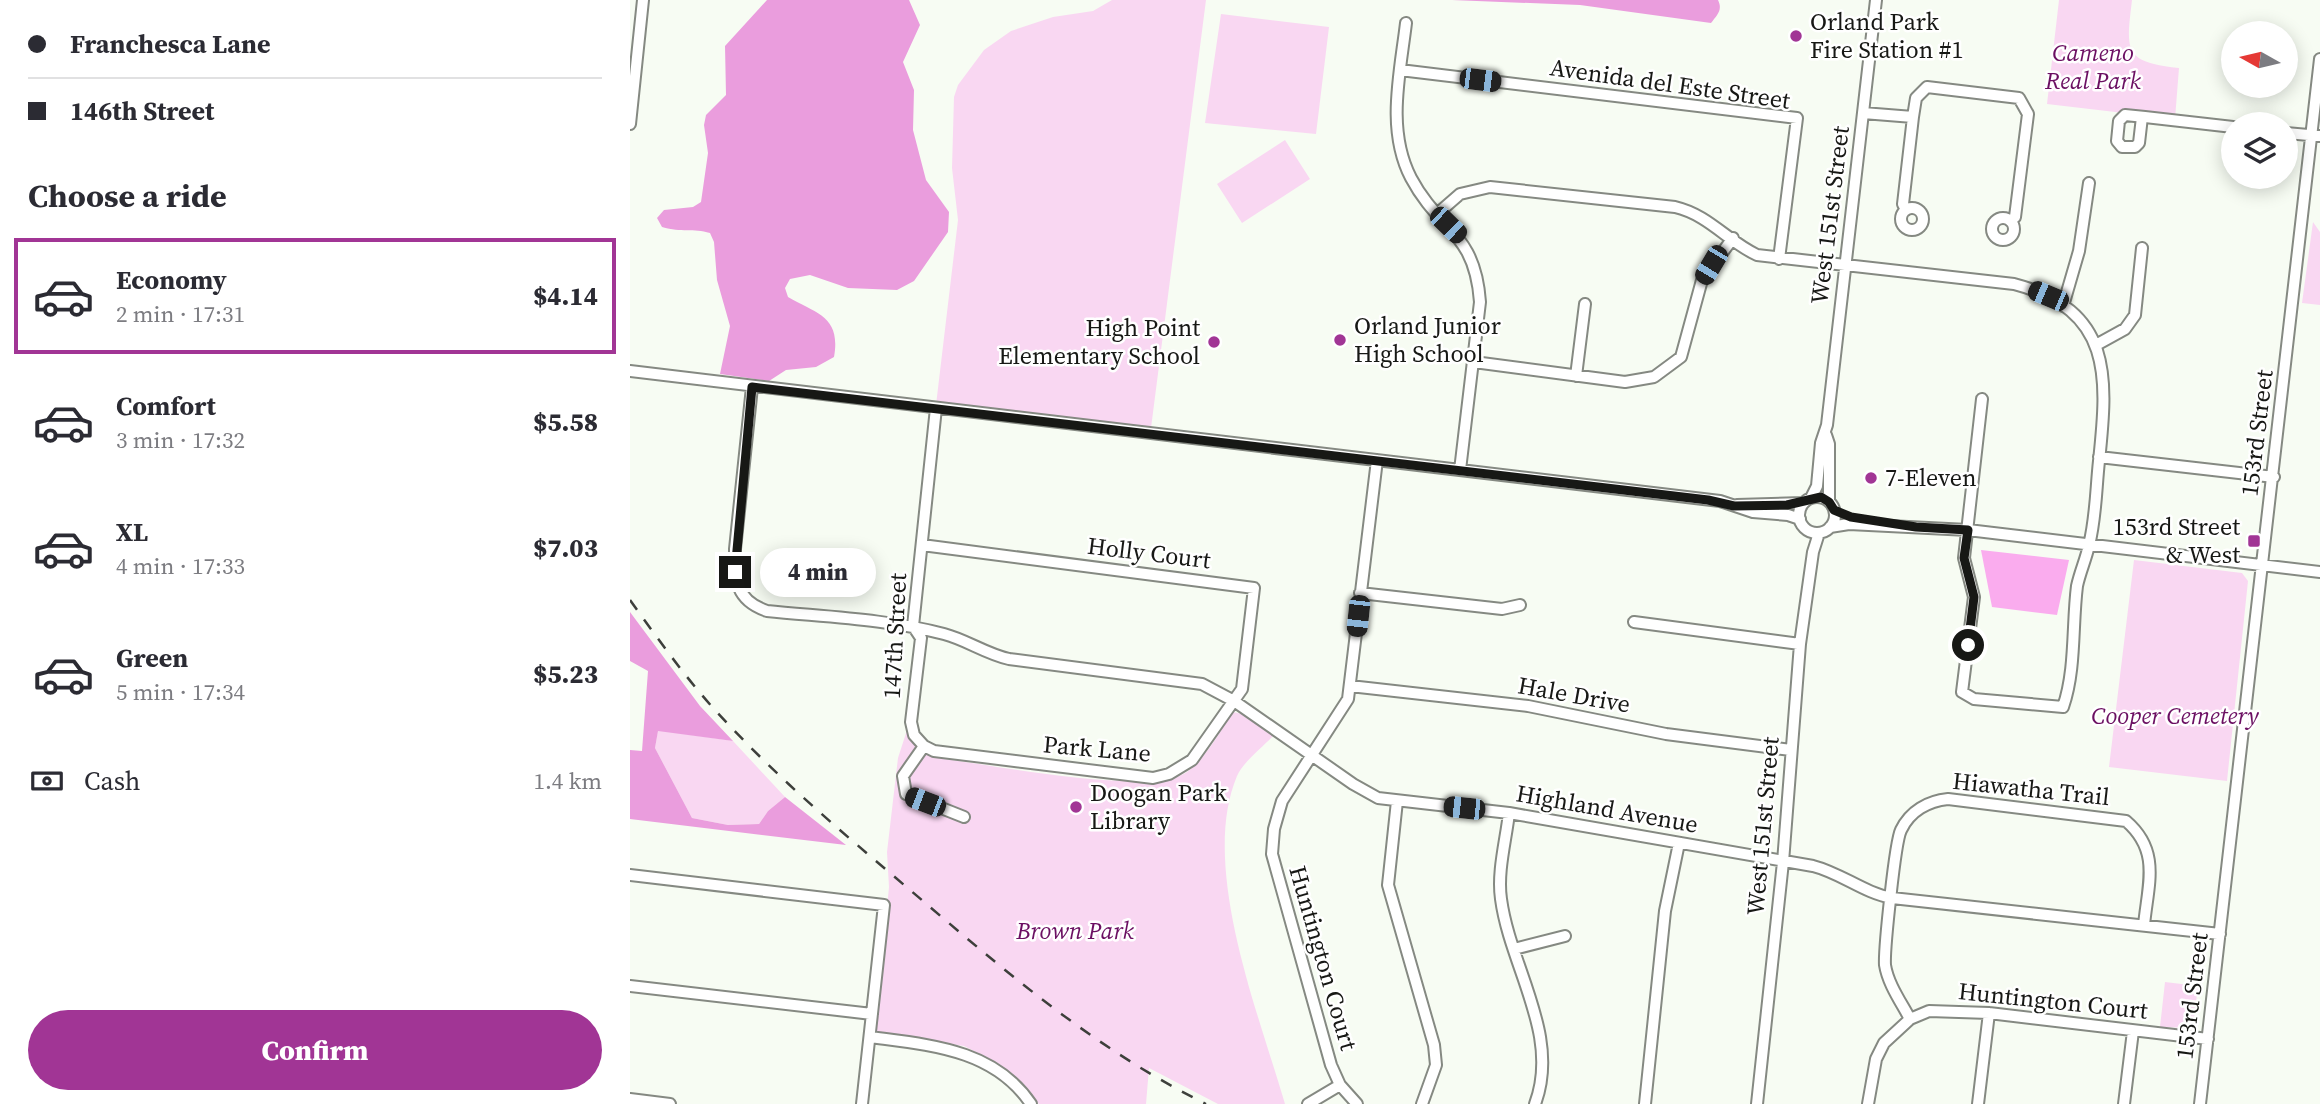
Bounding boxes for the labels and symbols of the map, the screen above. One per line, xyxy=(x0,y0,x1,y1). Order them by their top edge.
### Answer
place label: Orland Park Fire Station #1 xyxy=(1810,5,1963,66)
north arrow xyxy=(2221,21,2298,98)
marker: Orland Park Fire Station #1 xyxy=(1788,28,1804,44)
park label: Cameno Real Park xyxy=(2044,36,2142,97)
street label: Avenida del Este Street xyxy=(1548,50,1792,117)
car xyxy=(1458,67,1503,93)
street label: West 151st Street xyxy=(1802,124,1857,306)
car xyxy=(1426,203,1471,247)
car xyxy=(1692,242,1731,288)
car xyxy=(2025,278,2072,314)
place label: Orland Junior High School xyxy=(1354,309,1501,370)
place label: High Point Elementary School xyxy=(998,311,1200,372)
marker: Orland Junior High School xyxy=(1332,332,1348,348)
marker: High Point Elementary School xyxy=(1206,334,1222,350)
street label: 153rd Street xyxy=(2232,368,2281,498)
place label: 7-Eleven xyxy=(1885,461,1977,494)
marker: 7-Eleven xyxy=(1863,470,1879,486)
place label: 153rd Street & West xyxy=(2113,510,2240,571)
street label: Holly Court xyxy=(1086,529,1213,576)
marker: 153rd Street & West xyxy=(2246,533,2262,549)
callout: 4 min xyxy=(760,548,875,596)
route end xyxy=(719,556,751,588)
street label: 147th Street xyxy=(875,572,914,700)
car xyxy=(1346,594,1371,638)
route start xyxy=(1952,629,1984,661)
street label: Hale Drive xyxy=(1515,668,1633,721)
park label: Cooper Cemetery xyxy=(2091,699,2259,732)
street label: Park Lane xyxy=(1042,727,1152,770)
street label: West 151st Street xyxy=(1738,735,1787,917)
street label: Hiawatha Trail xyxy=(1951,764,2111,813)
place label: Doogan Park Library xyxy=(1090,776,1228,837)
street label: Highland Avenue xyxy=(1514,776,1701,841)
car xyxy=(902,785,949,819)
car xyxy=(1443,795,1486,821)
marker: Doogan Park Library xyxy=(1068,799,1084,815)
street label: Huntington Court xyxy=(1281,862,1366,1054)
park label: Brown Park xyxy=(1015,914,1135,947)
street label: 153rd Street xyxy=(2167,931,2216,1061)
street label: Huntington Court xyxy=(1957,974,2150,1027)

